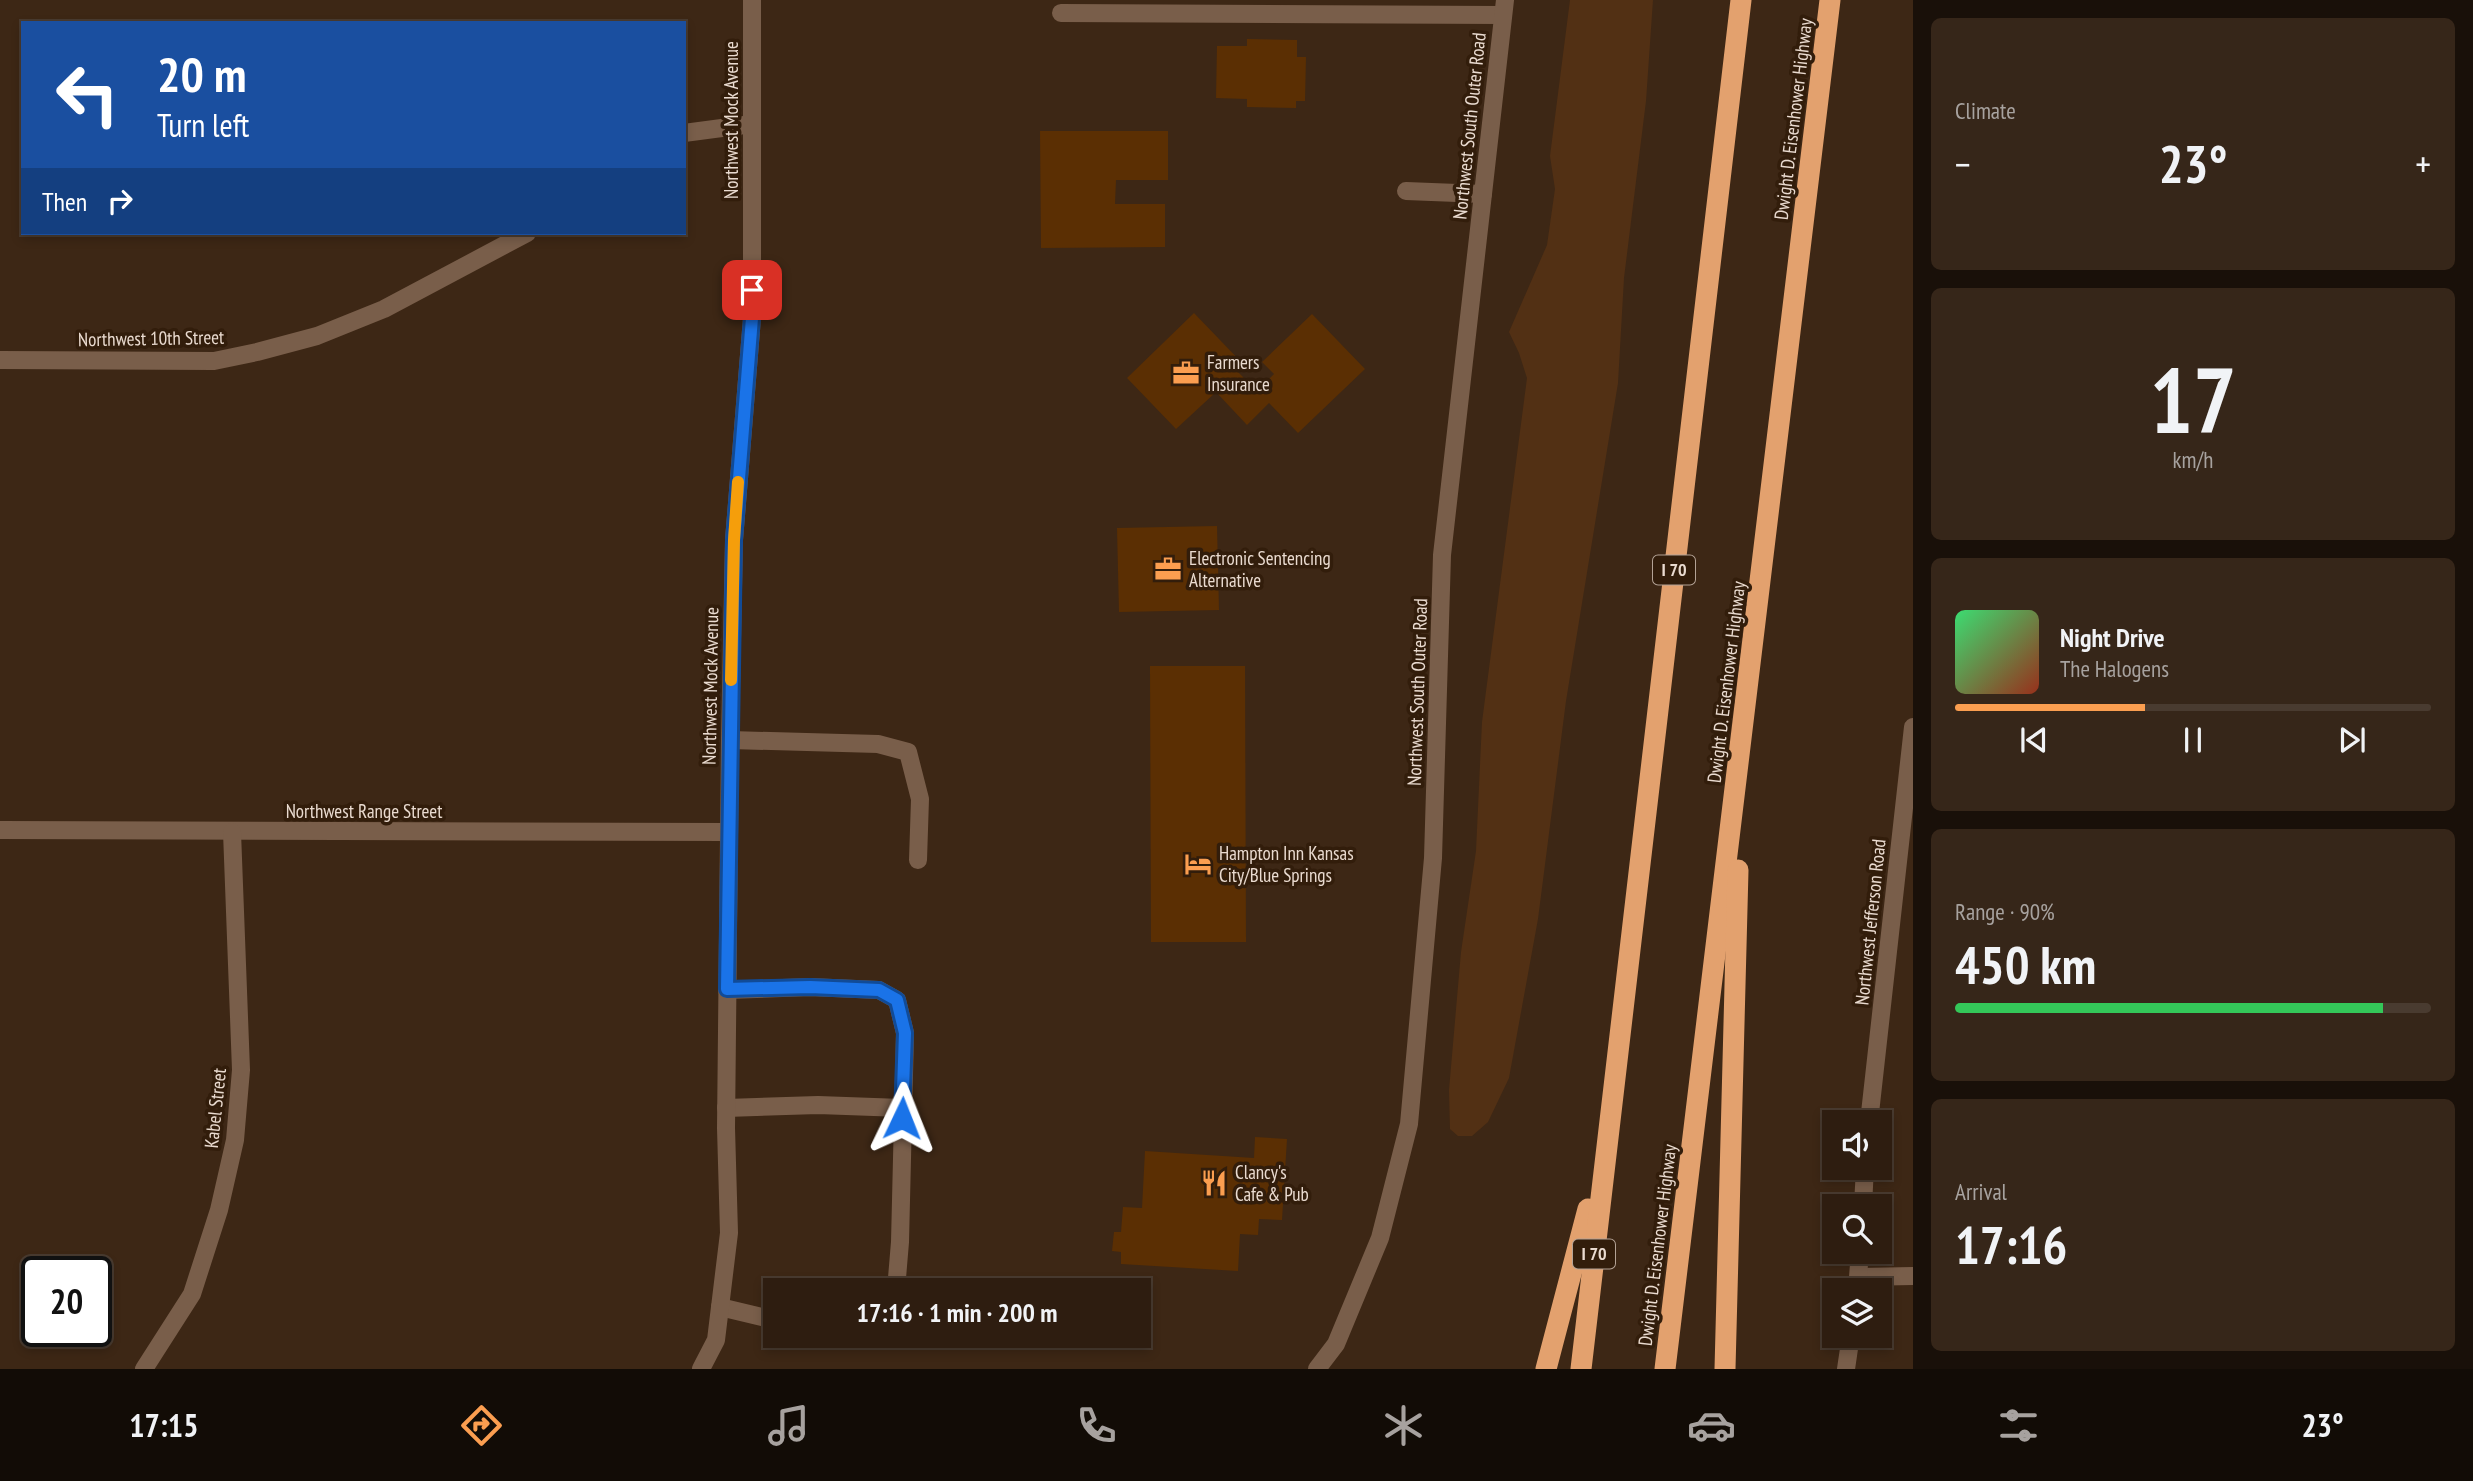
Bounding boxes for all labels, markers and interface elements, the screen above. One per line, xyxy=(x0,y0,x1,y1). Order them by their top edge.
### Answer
street label: Dwight D. Eisenhower Highway xyxy=(1769,16,1817,221)
street label: Northwest South Outer Road xyxy=(1447,31,1491,221)
street label: Northwest Mock Avenue xyxy=(719,41,743,199)
text: 20 m xyxy=(157,42,246,106)
icon: left xyxy=(42,49,133,140)
text: Climate xyxy=(1955,96,2016,125)
text: Turn left xyxy=(157,104,249,146)
text: 23° xyxy=(2159,130,2227,197)
text: − xyxy=(1955,139,1971,188)
text: + xyxy=(2415,139,2431,188)
icon: right xyxy=(101,182,139,220)
text: Then xyxy=(42,185,87,218)
pin xyxy=(722,260,782,320)
icon: arrive xyxy=(733,271,771,309)
street label: Northwest 10th Street xyxy=(78,325,225,351)
text: 17 xyxy=(2150,340,2237,458)
place label: Farmers Insurance xyxy=(1207,350,1270,396)
office icon: Farmers Insurance xyxy=(1171,358,1201,388)
text: km/h xyxy=(2173,445,2213,474)
place label: Electronic Sentencing Alternative xyxy=(1189,546,1331,592)
office icon: Electronic Sentencing Alternative xyxy=(1153,554,1183,584)
road number: I 70 xyxy=(1653,556,1695,584)
street label: Dwight D. Eisenhower Highway xyxy=(1702,579,1750,784)
street label: Northwest South Outer Road xyxy=(1402,598,1432,786)
street label: Northwest Mock Avenue xyxy=(697,607,723,765)
text: Night Drive xyxy=(2060,621,2165,654)
text: The Halogens xyxy=(2060,654,2169,683)
icon: previous xyxy=(2015,721,2053,759)
icon: pause xyxy=(2174,721,2212,759)
icon: next xyxy=(2333,721,2371,759)
street label: Northwest Range Street xyxy=(286,799,443,823)
street label: Northwest Jefferson Road xyxy=(1849,838,1891,1006)
place label: Hampton Inn Kansas City/Blue Springs xyxy=(1219,841,1354,887)
hotel icon: Hampton Inn Kansas City/Blue Springs xyxy=(1183,849,1213,879)
text: Range · 90% xyxy=(1955,897,2055,926)
text: 450 km xyxy=(1955,931,2096,998)
street label: Kabel Street xyxy=(199,1066,231,1149)
position arrow xyxy=(865,1081,939,1155)
map controls xyxy=(1822,1110,1892,1348)
button: sound xyxy=(1822,1110,1892,1180)
street label: Dwight D. Eisenhower Highway xyxy=(1633,1142,1681,1347)
place label: Clancy's Cafe & Pub xyxy=(1235,1160,1309,1206)
restaurant icon: Clancy's Cafe & Pub xyxy=(1199,1168,1229,1198)
text: Arrival xyxy=(1955,1177,2007,1206)
button: search xyxy=(1822,1194,1892,1264)
text: 17:16 xyxy=(1955,1211,2067,1278)
road number: I 70 xyxy=(1573,1240,1615,1268)
speed limit sign: 20 xyxy=(21,1256,112,1347)
button: layers xyxy=(1822,1278,1892,1348)
text: 17:16 · 1 min · 200 m xyxy=(857,1296,1057,1329)
icon: directions xyxy=(457,1401,506,1450)
icon: music xyxy=(764,1401,813,1450)
icon: phone xyxy=(1072,1401,1121,1450)
icon: climate xyxy=(1379,1401,1428,1450)
icon: car xyxy=(1687,1401,1736,1450)
icon: filters xyxy=(1994,1401,2043,1450)
text: 17:15 xyxy=(129,1404,198,1446)
text: 23° xyxy=(2302,1404,2344,1446)

